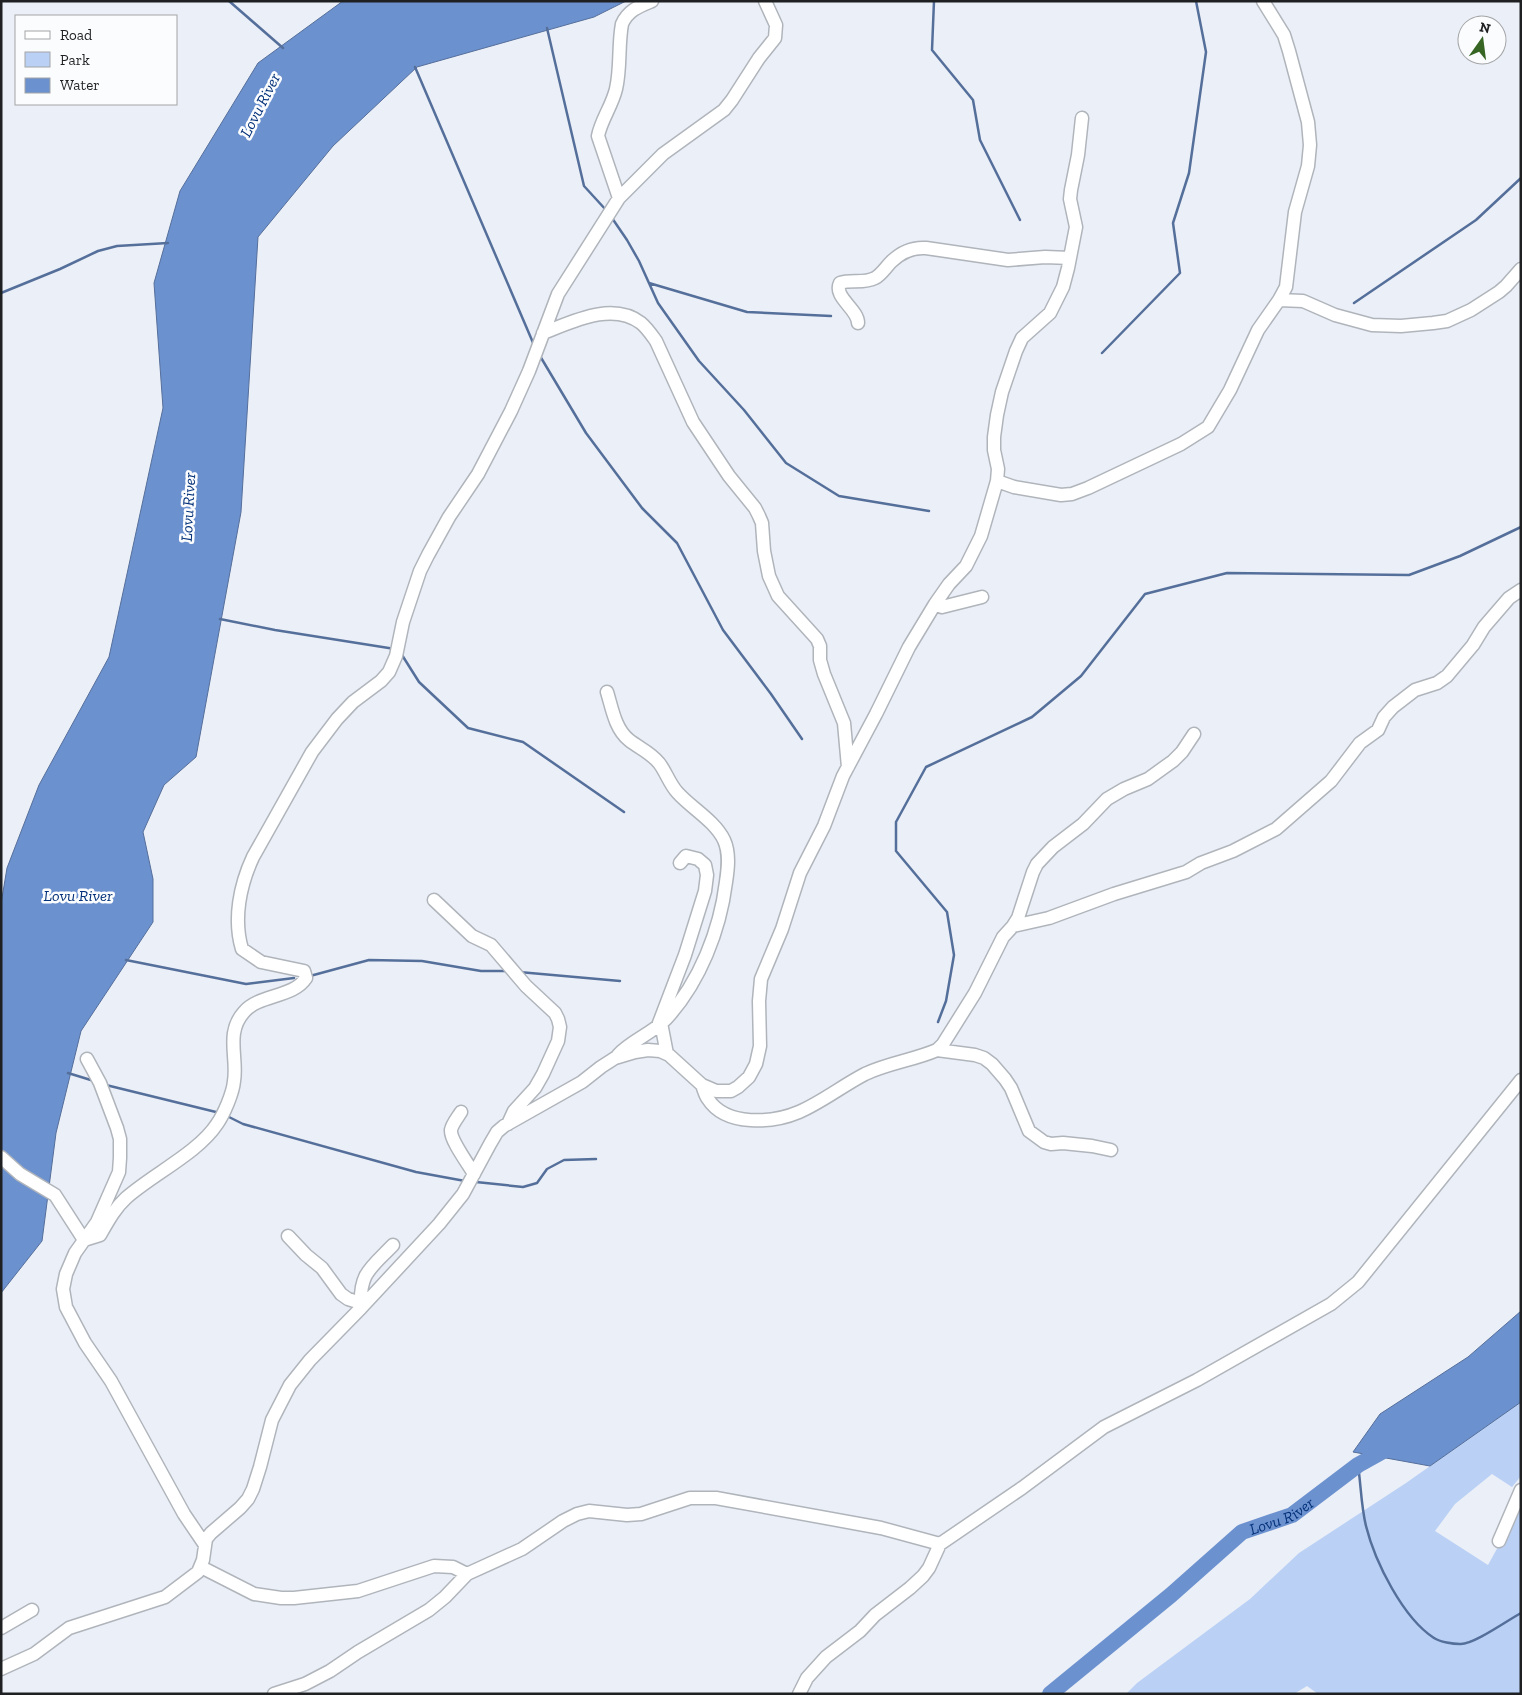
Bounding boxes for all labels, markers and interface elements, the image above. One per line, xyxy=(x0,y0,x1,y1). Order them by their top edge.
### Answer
legend xyxy=(15,15,178,105)
north arrow xyxy=(1457,15,1507,65)
text: N xyxy=(1478,18,1493,37)
text: Road xyxy=(60,26,93,44)
text: Park xyxy=(60,51,90,69)
water label: Lovu River xyxy=(236,70,284,140)
text: Water xyxy=(60,76,100,94)
water label: Lovu River xyxy=(177,472,199,542)
water label: Lovu River xyxy=(44,886,113,905)
water label: Lovu River xyxy=(1247,1492,1318,1538)

